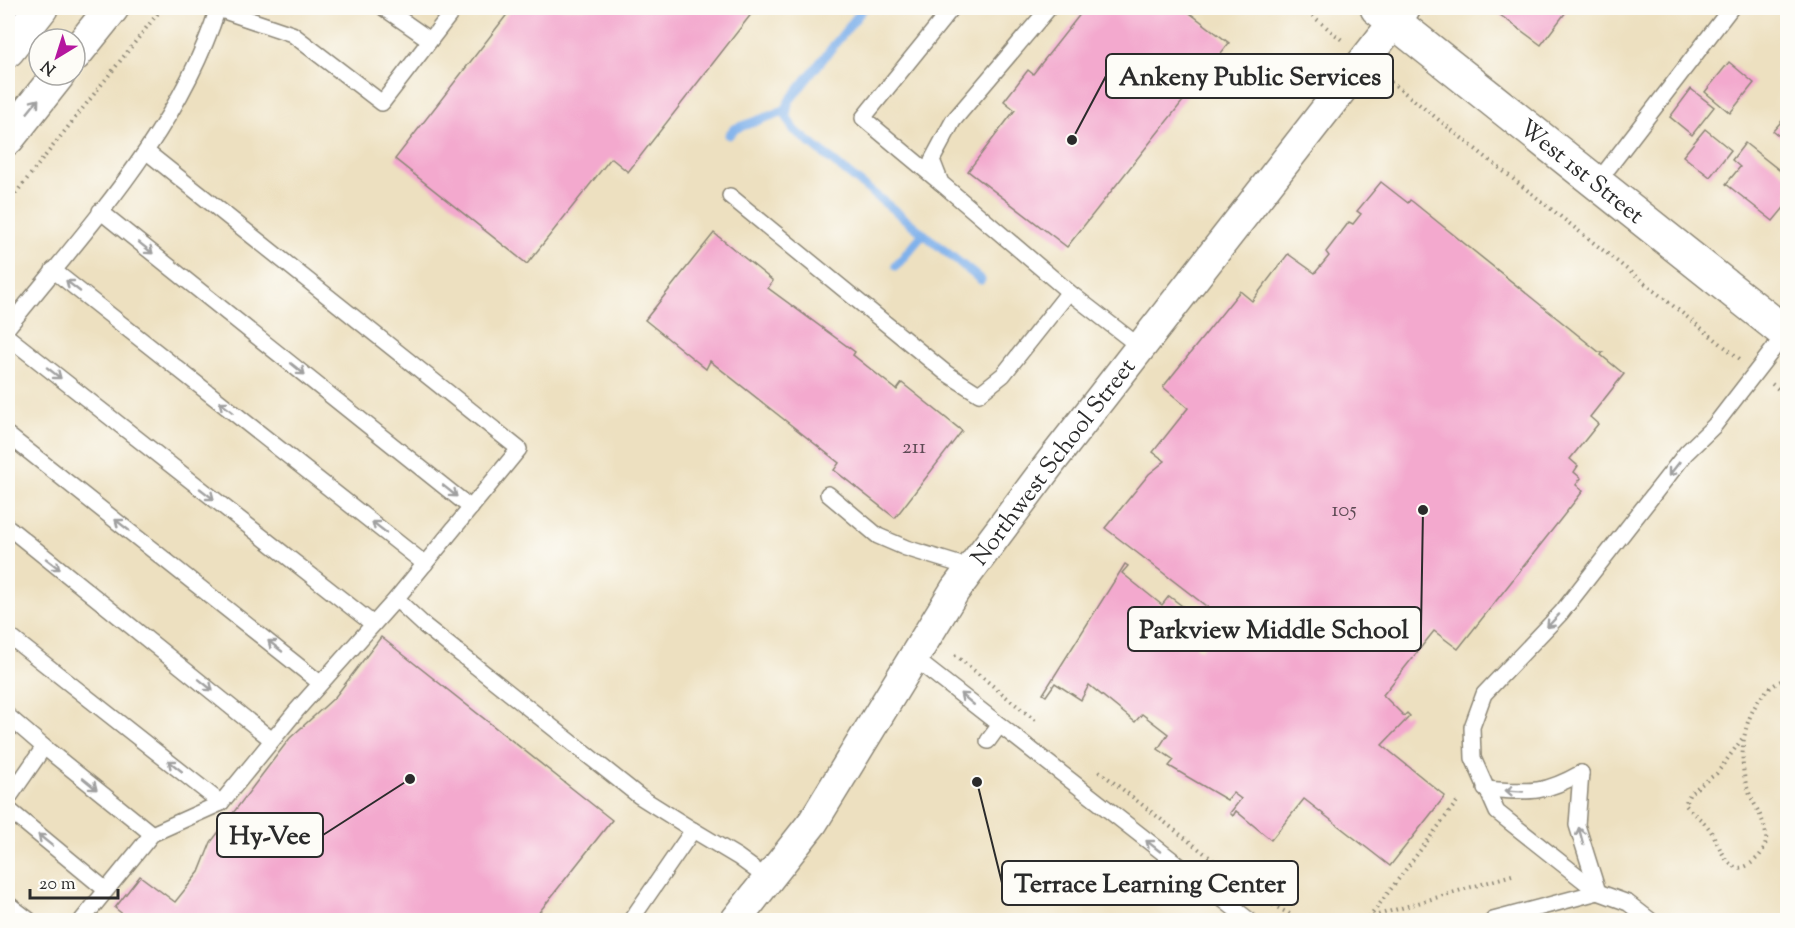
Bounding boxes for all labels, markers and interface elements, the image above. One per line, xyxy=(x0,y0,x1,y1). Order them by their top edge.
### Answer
north arrow xyxy=(27,27,87,87)
text: N xyxy=(37,54,61,80)
callout: Ankeny Public Services xyxy=(1106,54,1393,98)
text: Ankeny Public Services xyxy=(1119,60,1381,97)
one-way arrow xyxy=(26,98,39,114)
street label: West 1st Street xyxy=(1511,112,1651,233)
one-way arrow xyxy=(138,241,154,254)
one-way arrow xyxy=(65,280,81,293)
street label: Northwest School Street xyxy=(964,352,1145,574)
one-way arrow xyxy=(290,363,306,376)
one-way arrow xyxy=(45,367,61,380)
one-way arrow xyxy=(218,400,234,413)
house number: 211 xyxy=(902,433,926,463)
one-way arrow xyxy=(1668,460,1681,476)
one-way arrow xyxy=(442,485,458,498)
one-way arrow xyxy=(199,487,215,500)
house number: 105 xyxy=(1331,496,1357,526)
one-way arrow xyxy=(114,519,130,532)
one-way arrow xyxy=(371,521,387,534)
one-way arrow xyxy=(45,557,61,570)
callout: Parkview Middle School xyxy=(1128,607,1421,651)
text: Parkview Middle School xyxy=(1139,613,1409,650)
one-way arrow xyxy=(1546,614,1560,629)
one-way arrow xyxy=(267,640,283,653)
one-way arrow xyxy=(198,679,214,692)
one-way arrow xyxy=(959,693,975,706)
one-way arrow xyxy=(167,760,183,773)
one-way arrow xyxy=(82,777,98,790)
one-way arrow xyxy=(1505,785,1525,796)
callout: Hy-Vee xyxy=(217,813,323,857)
text: Hy-Vee xyxy=(229,819,311,856)
one-way arrow xyxy=(1574,827,1586,846)
one-way arrow xyxy=(37,833,53,846)
one-way arrow xyxy=(1145,840,1161,853)
callout: Terrace Learning Center xyxy=(1002,861,1298,905)
scale bar xyxy=(30,862,118,900)
text: Terrace Learning Center xyxy=(1014,867,1286,904)
text: 20 m xyxy=(39,872,76,898)

